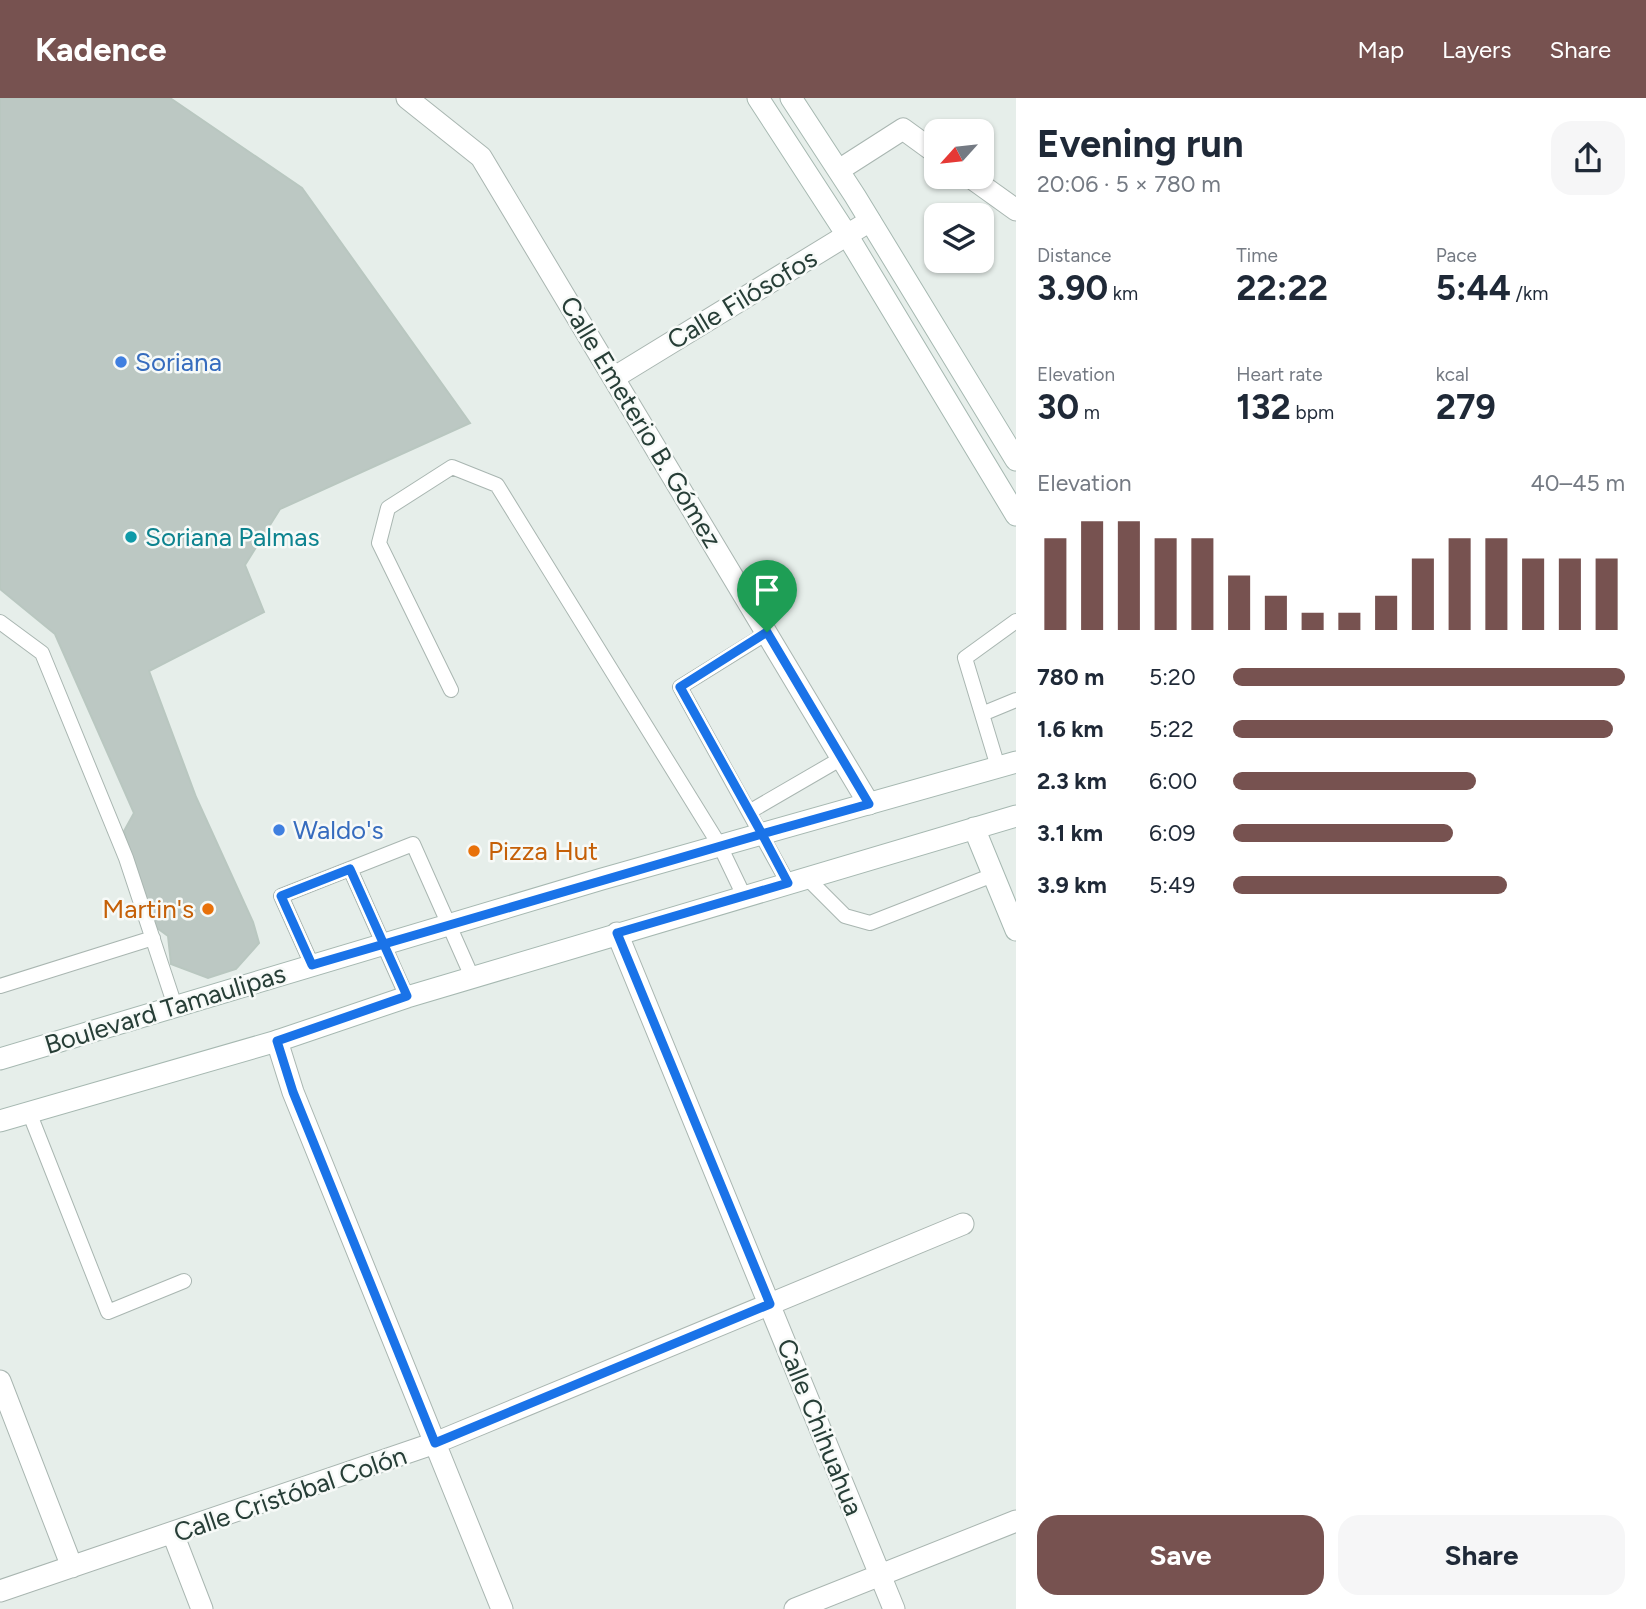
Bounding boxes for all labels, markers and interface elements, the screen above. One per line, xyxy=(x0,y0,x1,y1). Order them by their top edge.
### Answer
text: Kadence xyxy=(35,30,167,69)
text: Map xyxy=(1357,35,1404,64)
text: Layers xyxy=(1442,35,1511,64)
text: Share xyxy=(1549,35,1611,64)
north arrow xyxy=(924,119,994,189)
map controls xyxy=(924,119,994,273)
text: Evening run xyxy=(1037,121,1244,167)
button: share xyxy=(1551,121,1625,195)
text: 20:06 · 5 × 780 m xyxy=(1037,170,1221,198)
button: layers xyxy=(924,203,994,273)
street label: Calle Filósofos xyxy=(661,242,823,356)
text: Distance xyxy=(1037,244,1111,267)
text: Time xyxy=(1236,244,1278,267)
text: Pace xyxy=(1436,244,1477,267)
text: 3.90 xyxy=(1037,267,1108,309)
text: 22:22 xyxy=(1236,267,1328,309)
text: 5:44 xyxy=(1436,267,1511,309)
text: km xyxy=(1108,282,1138,305)
text: /km xyxy=(1511,282,1548,305)
street label: Calle Emeterio B. Gómez xyxy=(553,290,729,554)
place label: Soriana xyxy=(135,346,222,378)
marker: Soriana xyxy=(113,354,129,370)
text: Elevation xyxy=(1037,363,1115,386)
text: Heart rate xyxy=(1236,363,1323,386)
text: kcal xyxy=(1436,363,1469,386)
text: 30 xyxy=(1037,386,1079,428)
text: 132 xyxy=(1236,386,1291,428)
text: 279 xyxy=(1436,386,1496,428)
text: m xyxy=(1079,401,1100,424)
text: bpm xyxy=(1291,401,1334,424)
text: Elevation xyxy=(1037,469,1132,497)
text: 40–45 m xyxy=(1531,469,1625,497)
place label: Soriana Palmas xyxy=(145,521,320,553)
marker: Soriana Palmas xyxy=(123,529,139,545)
pin xyxy=(737,560,797,632)
icon: arrive xyxy=(748,571,786,609)
text: 780 m xyxy=(1037,663,1104,691)
text: 5:20 xyxy=(1149,663,1196,691)
text: 1.6 km xyxy=(1037,715,1104,743)
text: 5:22 xyxy=(1149,715,1194,743)
text: 2.3 km xyxy=(1037,767,1107,795)
text: 6:00 xyxy=(1149,767,1197,795)
place label: Waldo's xyxy=(293,814,384,846)
text: 3.1 km xyxy=(1037,819,1103,847)
text: 6:09 xyxy=(1149,819,1196,847)
marker: Waldo's xyxy=(271,822,287,838)
place label: Pizza Hut xyxy=(488,835,598,867)
marker: Pizza Hut xyxy=(466,843,482,859)
text: 3.9 km xyxy=(1037,871,1107,899)
text: 5:49 xyxy=(1149,871,1195,899)
place label: Martin's xyxy=(102,893,194,925)
marker: Martin's xyxy=(200,901,216,917)
street label: Boulevard Tamaulipas xyxy=(41,957,289,1061)
street label: Calle Chihuahua xyxy=(770,1334,870,1520)
street label: Calle Cristóbal Colón xyxy=(169,1439,411,1549)
button: Save xyxy=(1037,1515,1324,1595)
button: Share xyxy=(1338,1515,1625,1595)

